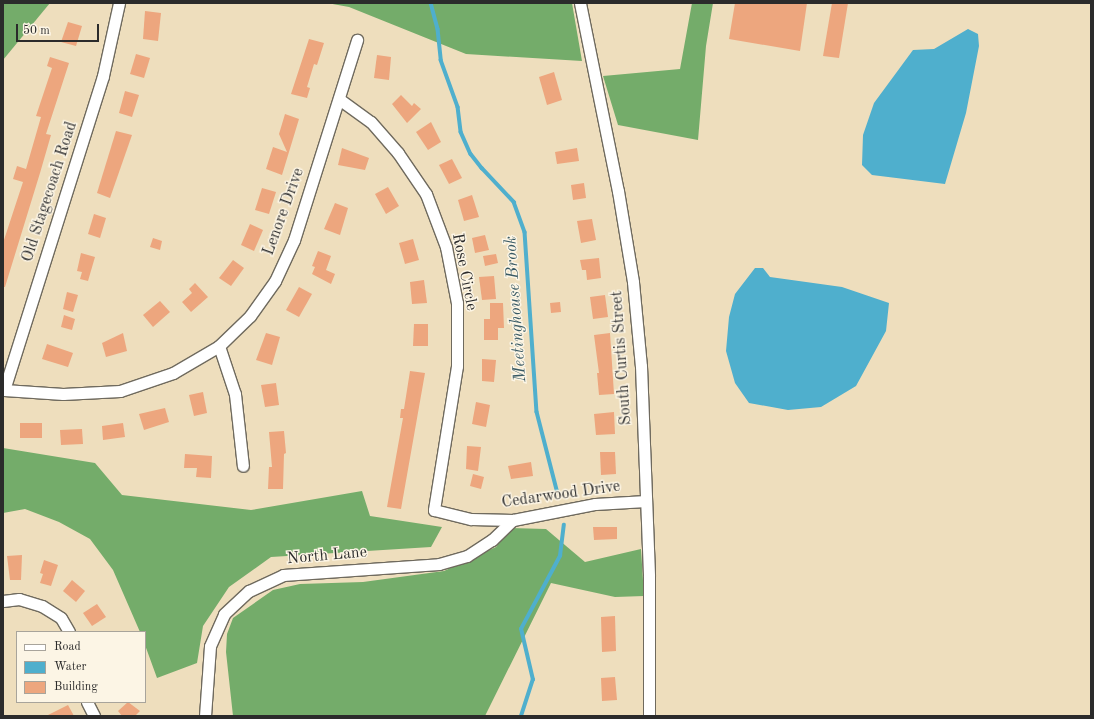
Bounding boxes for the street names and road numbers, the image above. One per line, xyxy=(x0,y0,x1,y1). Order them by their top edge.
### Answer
street label: Old Stagecoach Road xyxy=(18,119,82,265)
street label: Lenore Drive xyxy=(259,166,309,258)
street label: Rose Circle xyxy=(447,232,481,312)
street label: South Curtis Street xyxy=(608,290,636,426)
street label: Cedarwood Drive xyxy=(500,477,622,513)
street label: North Lane xyxy=(286,543,368,569)

